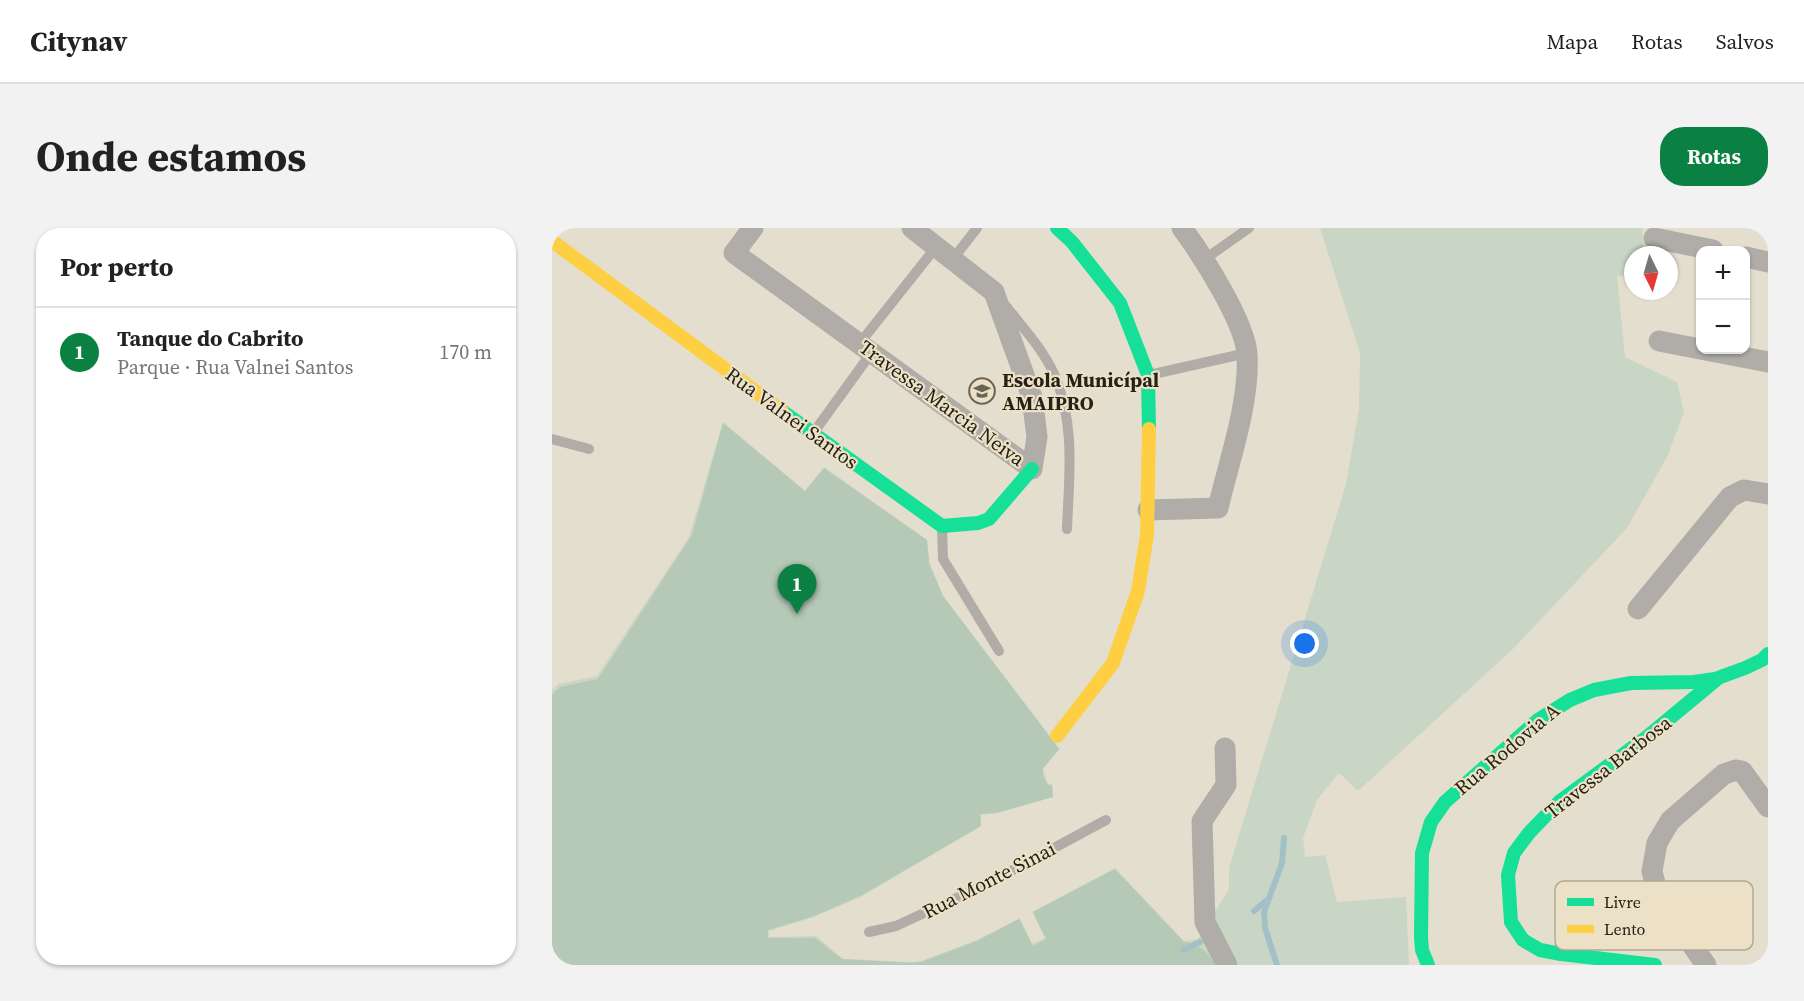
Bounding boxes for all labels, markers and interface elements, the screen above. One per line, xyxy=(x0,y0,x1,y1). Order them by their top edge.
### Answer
text: Citynav xyxy=(30,22,127,60)
text: Mapa xyxy=(1547,27,1598,56)
text: Rotas xyxy=(1631,27,1683,56)
text: Salvos xyxy=(1716,27,1774,56)
text: Onde estamos xyxy=(36,127,306,185)
button: Rotas xyxy=(1660,127,1768,186)
north arrow xyxy=(1624,246,1678,300)
map controls xyxy=(1696,246,1750,354)
button: + xyxy=(1696,246,1750,300)
text: Por perto xyxy=(60,249,174,285)
button: − xyxy=(1696,300,1750,354)
text: Tanque do Cabrito xyxy=(117,323,303,353)
street label: Travessa Marcia Neiva xyxy=(854,333,1031,473)
text: 1 xyxy=(74,338,85,366)
text: 170 m xyxy=(439,338,492,366)
text: Parque · Rua Valnei Santos xyxy=(117,353,353,381)
street label: Rua Valnei Santos xyxy=(720,360,864,476)
place label: Escola Municípal AMAIPRO xyxy=(1002,366,1159,417)
school or university icon: Escola Municípal AMAIPRO xyxy=(967,376,997,406)
pin: 1 xyxy=(778,564,816,614)
your location xyxy=(1290,629,1319,658)
street label: Rua Rodovia A xyxy=(1448,696,1566,801)
street label: Travessa Barbosa xyxy=(1539,708,1678,825)
street label: Rua Monte Sinai xyxy=(918,834,1060,926)
legend xyxy=(1555,881,1753,950)
text: Livre xyxy=(1604,891,1641,913)
text: Lento xyxy=(1604,918,1646,940)

